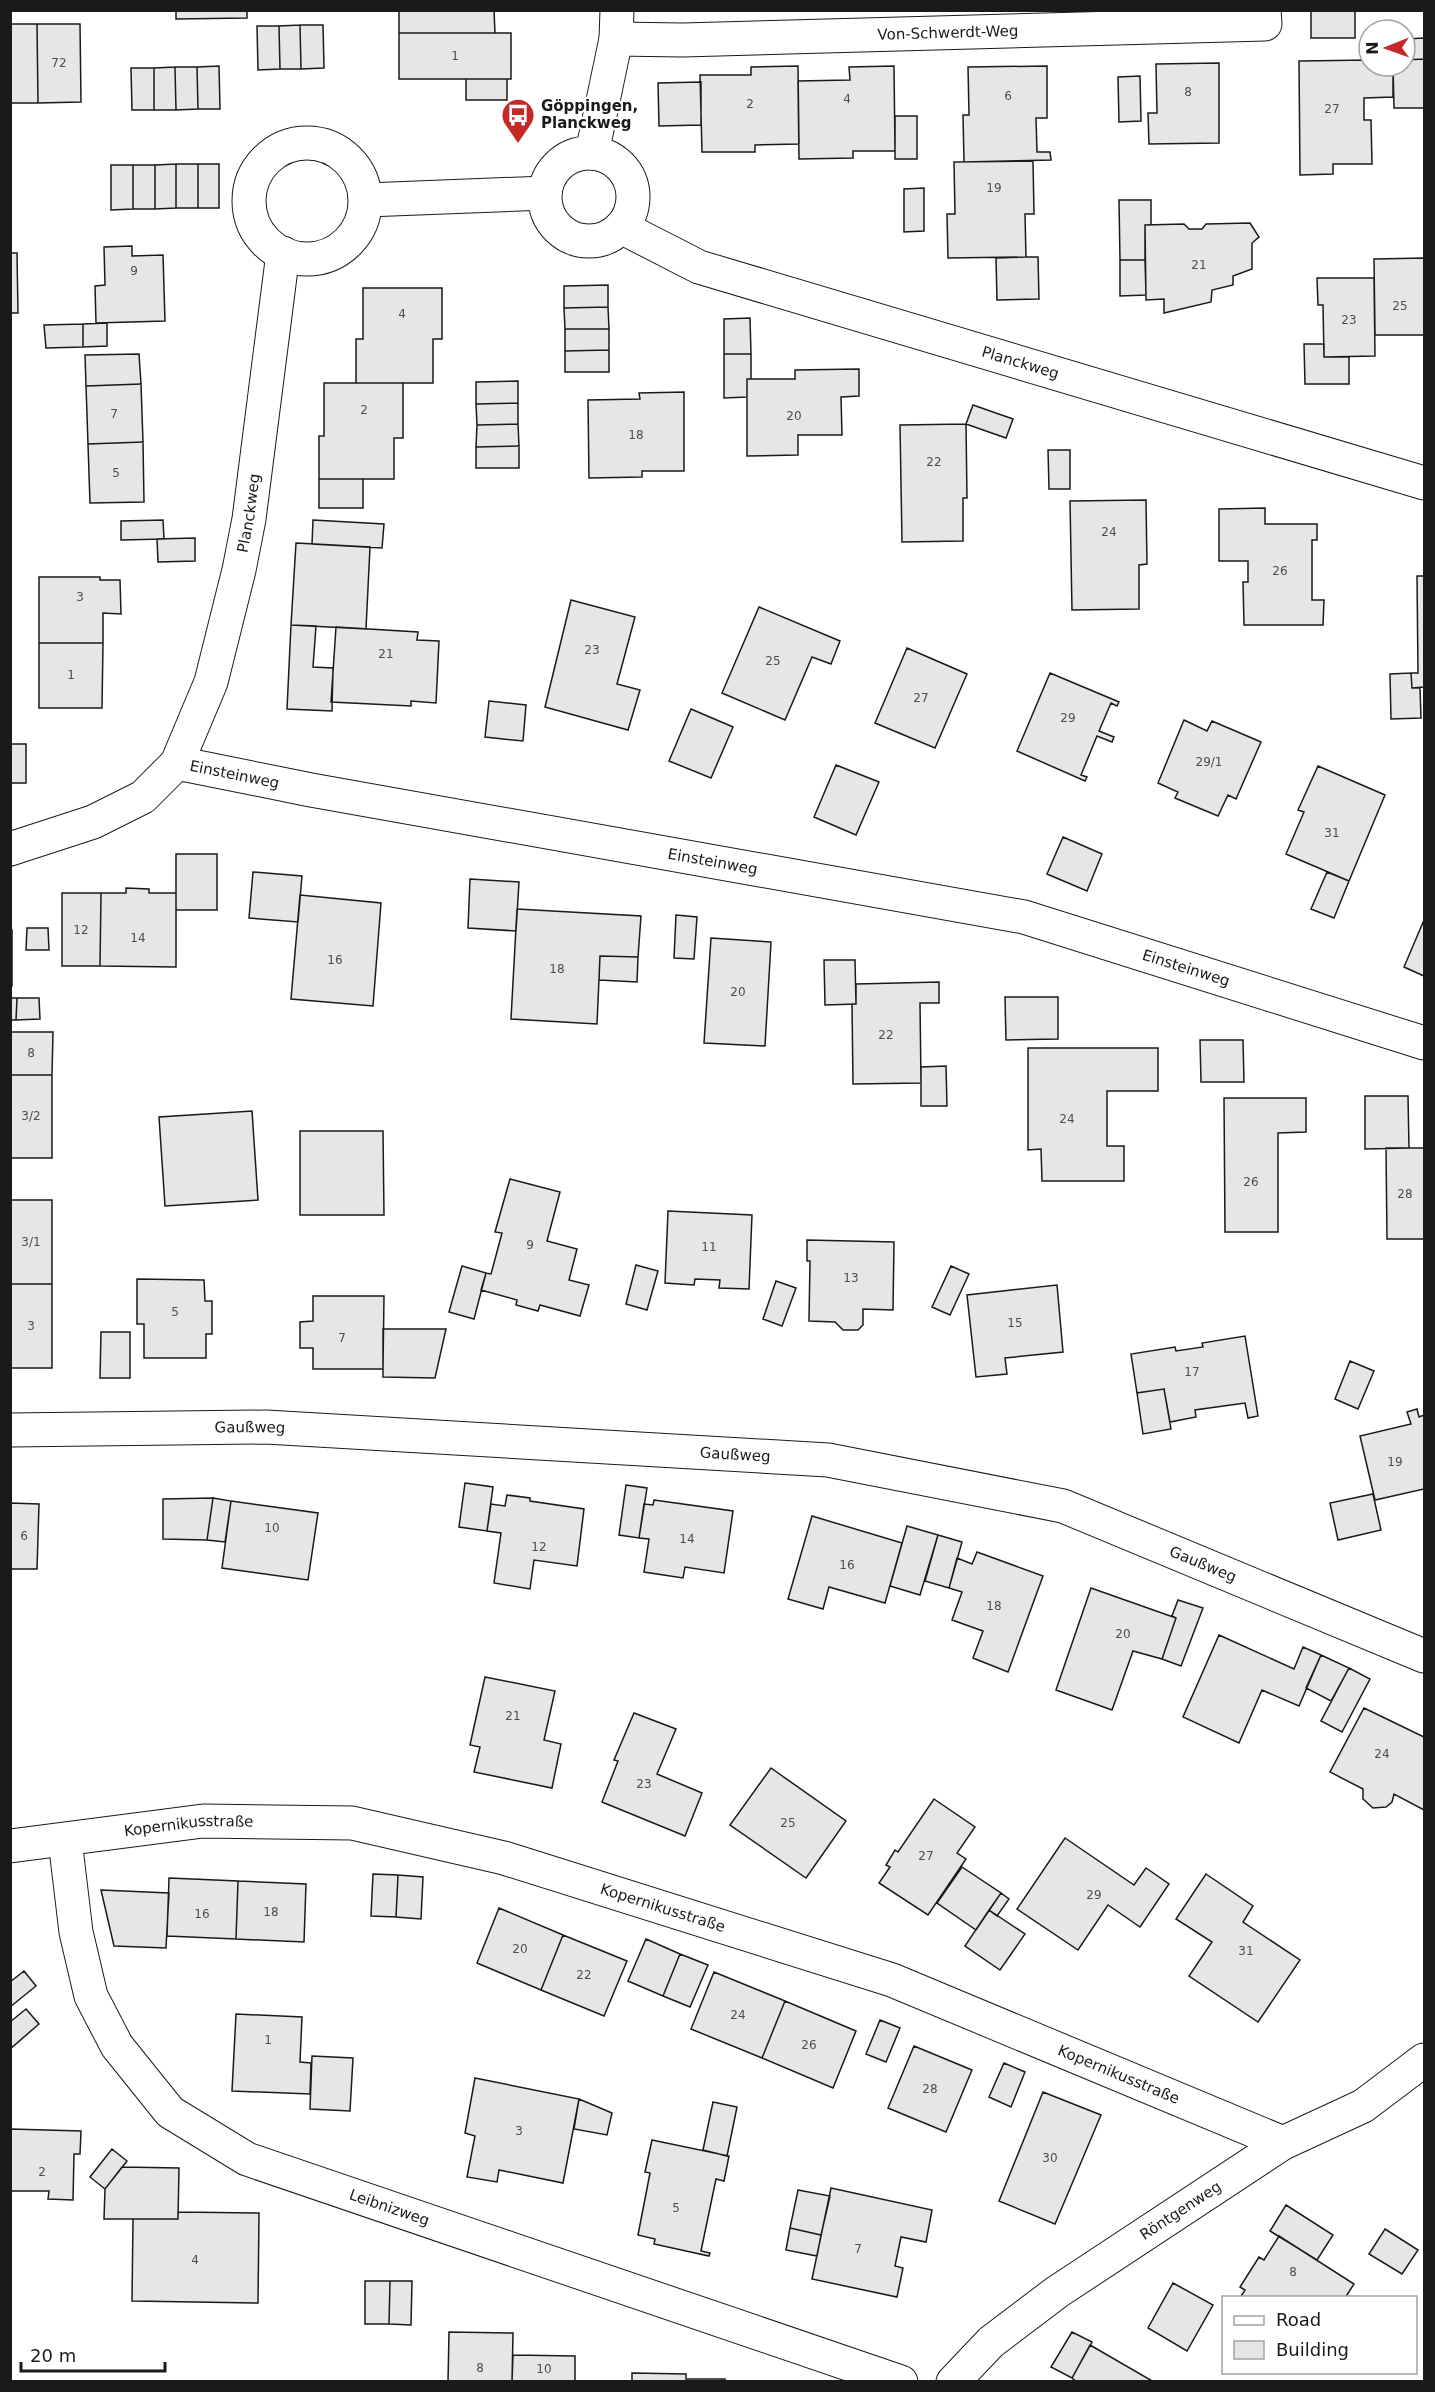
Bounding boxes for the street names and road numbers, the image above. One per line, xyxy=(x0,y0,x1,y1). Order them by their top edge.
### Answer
street label: Von-Schwerdt-Weg xyxy=(877,22,1019,44)
street label: Planckweg xyxy=(980,343,1061,383)
street label: Planckweg xyxy=(234,473,264,554)
street label: Einsteinweg xyxy=(188,757,281,792)
street label: Einsteinweg xyxy=(666,845,759,878)
street label: Einsteinweg xyxy=(1140,946,1232,990)
street label: Gaußweg xyxy=(214,1418,286,1437)
street label: Gaußweg xyxy=(699,1443,771,1466)
street label: Gaußweg xyxy=(1167,1542,1239,1586)
street label: Kopernikusstraße xyxy=(123,1812,254,1840)
street label: Kopernikusstraße xyxy=(598,1880,727,1936)
street label: Kopernikusstraße xyxy=(1055,2041,1182,2108)
street label: Röntgenweg xyxy=(1137,2177,1225,2244)
street label: Leibnizweg xyxy=(347,2186,432,2230)

